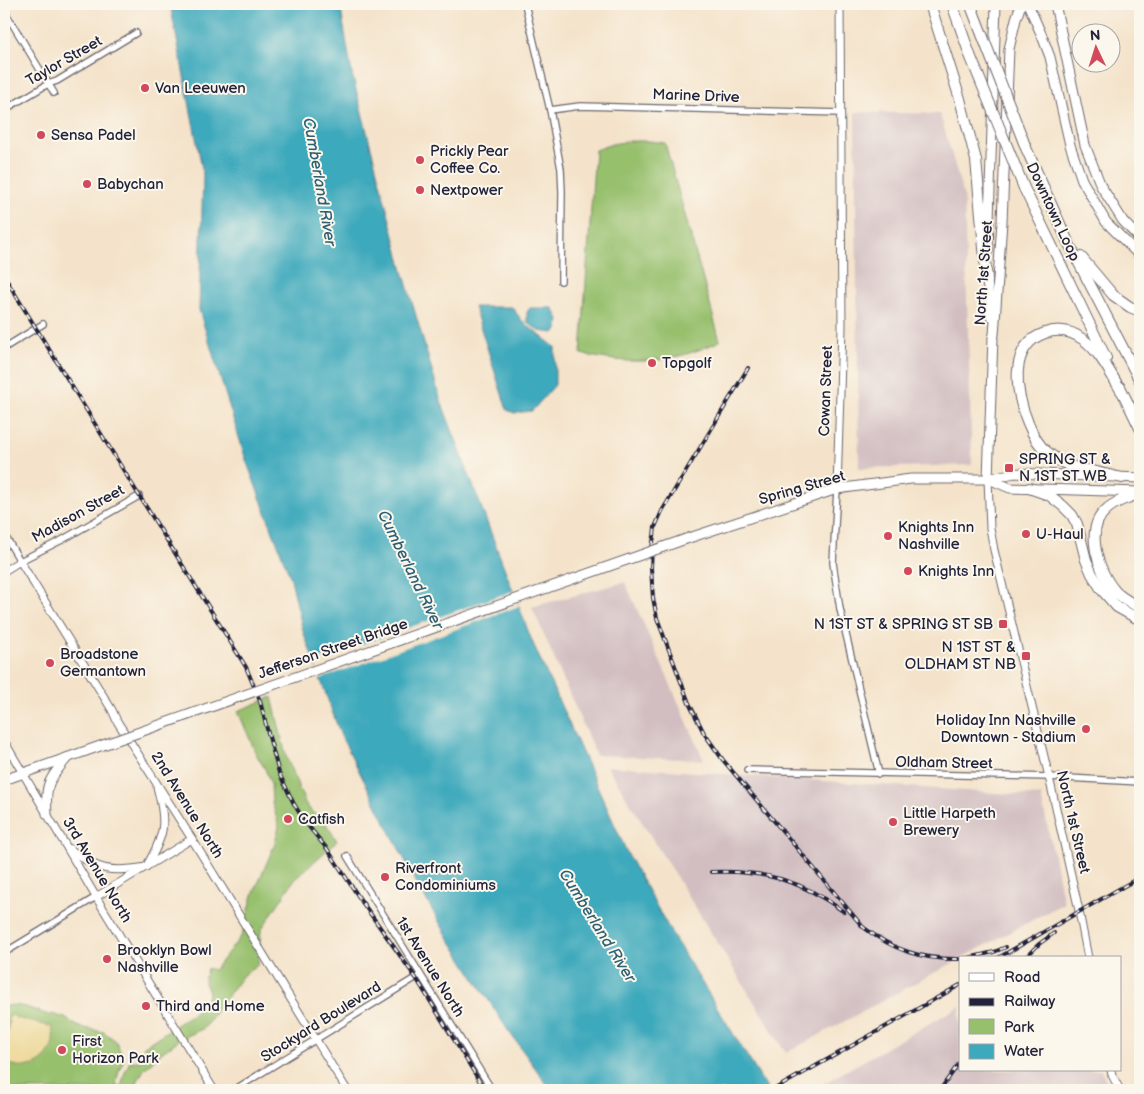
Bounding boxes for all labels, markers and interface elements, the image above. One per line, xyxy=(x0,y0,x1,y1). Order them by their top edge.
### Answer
north arrow xyxy=(1072,22,1122,72)
text: N xyxy=(1089,27,1101,44)
street label: Taylor Street xyxy=(23,31,106,90)
place label: Van Leeuwen xyxy=(155,79,246,98)
marker: Van Leeuwen xyxy=(139,82,151,94)
street label: Marine Drive xyxy=(652,85,740,107)
water label: Cumberland River xyxy=(298,116,340,249)
place label: Sensa Padel xyxy=(51,126,136,145)
marker: Sensa Padel xyxy=(35,129,47,141)
place label: Prickly Pear Coffee Co. xyxy=(430,142,509,178)
marker: Prickly Pear Coffee Co. xyxy=(414,154,426,166)
street label: Downtown Loop xyxy=(1022,160,1084,265)
place label: Babychan xyxy=(97,175,164,194)
marker: Babychan xyxy=(81,178,93,190)
place label: Nextpower xyxy=(430,181,504,200)
marker: Nextpower xyxy=(414,184,426,196)
street label: North 1st Street xyxy=(971,220,997,326)
street label: Cowan Street xyxy=(815,345,837,437)
place label: Topgolf xyxy=(662,354,712,373)
marker: Topgolf xyxy=(646,357,658,369)
place label: SPRING ST & N 1ST ST WB xyxy=(1019,450,1111,486)
marker: SPRING ST & N 1ST ST WB xyxy=(1003,462,1015,474)
street label: Spring Street xyxy=(757,467,848,509)
street label: Madison Street xyxy=(28,481,128,547)
water label: Cumberland River xyxy=(373,507,448,634)
place label: Knights Inn Nashville xyxy=(898,518,974,554)
place label: U-Haul xyxy=(1036,525,1084,544)
marker: U-Haul xyxy=(1020,528,1032,540)
marker: Knights Inn Nashville xyxy=(882,530,894,542)
place label: Knights Inn xyxy=(918,562,994,581)
marker: Knights Inn xyxy=(902,565,914,577)
street label: Jefferson Street Bridge xyxy=(256,614,410,684)
place label: N 1ST ST & SPRING ST SB xyxy=(814,615,993,634)
marker: N 1ST ST & SPRING ST SB xyxy=(997,618,1009,630)
place label: N 1ST ST & OLDHAM ST NB xyxy=(905,638,1016,674)
place label: Broadstone Germantown xyxy=(60,645,146,681)
marker: N 1ST ST & OLDHAM ST NB xyxy=(1020,650,1032,662)
marker: Broadstone Germantown xyxy=(44,657,56,669)
place label: Holiday Inn Nashville Downtown - Stadium xyxy=(935,711,1076,747)
marker: Holiday Inn Nashville Downtown - Stadium xyxy=(1080,723,1092,735)
street label: 2nd Avenue North xyxy=(146,748,228,862)
street label: Oldham Street xyxy=(895,753,993,773)
street label: North 1st Street xyxy=(1052,769,1094,876)
place label: Little Harpeth Brewery xyxy=(903,804,996,840)
place label: Catfish xyxy=(298,810,345,829)
marker: Catfish xyxy=(282,813,294,825)
street label: 3rd Avenue North xyxy=(58,814,136,926)
marker: Little Harpeth Brewery xyxy=(887,816,899,828)
place label: Riverfront Condominiums xyxy=(395,859,496,895)
water label: Cumberland River xyxy=(555,866,640,987)
marker: Riverfront Condominiums xyxy=(379,871,391,883)
street label: 1st Avenue North xyxy=(392,913,468,1021)
place label: Brooklyn Bowl Nashville xyxy=(117,941,212,977)
marker: Brooklyn Bowl Nashville xyxy=(101,953,113,965)
legend xyxy=(959,956,1122,1072)
text: Road xyxy=(1004,968,1040,987)
street label: Stockyard Boulevard xyxy=(257,977,385,1067)
text: Railway xyxy=(1004,992,1055,1011)
place label: Third and Home xyxy=(156,997,265,1016)
marker: Third and Home xyxy=(140,1000,152,1012)
text: Park xyxy=(1004,1018,1035,1037)
place label: First Horizon Park xyxy=(72,1032,159,1068)
text: Water xyxy=(1004,1042,1044,1061)
marker: First Horizon Park xyxy=(56,1044,68,1056)

